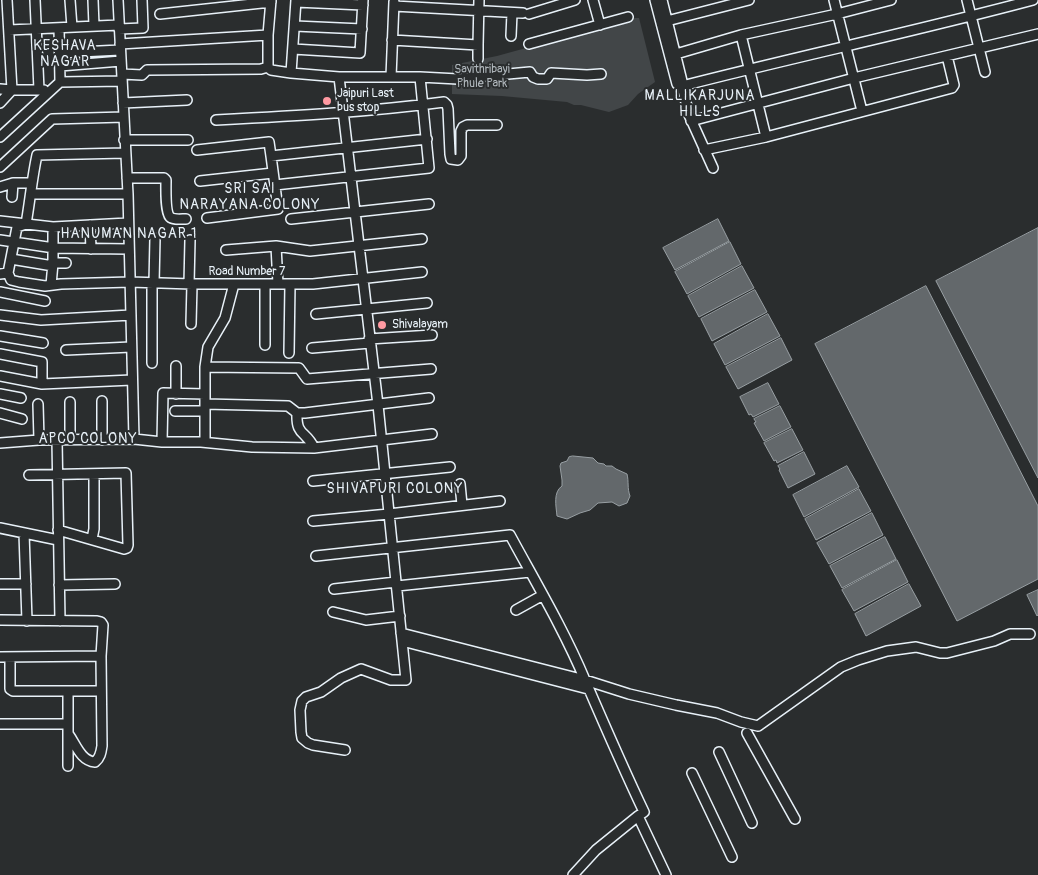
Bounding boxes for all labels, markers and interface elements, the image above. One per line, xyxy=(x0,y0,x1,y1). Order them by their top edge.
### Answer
district label: KESHAVA NAGAR xyxy=(32,38,98,70)
park label: Savithribayi Phule Park xyxy=(454,63,510,91)
place label: Jaipuri Last bus stop xyxy=(337,87,394,115)
district label: MALLIKARJUNA HILLS xyxy=(643,88,757,120)
marker: Jaipuri Last bus stop xyxy=(321,95,333,107)
district label: SRI SAI NARAYANA COLONY xyxy=(178,181,322,213)
district label: HANUMAN NAGAR 1 xyxy=(59,226,199,242)
street label: Road Number 7 xyxy=(209,265,285,279)
place label: Shivalayam xyxy=(392,318,448,332)
marker: Shivalayam xyxy=(376,319,388,331)
district label: APCO COLONY xyxy=(37,431,139,447)
district label: SHIVAPURI COLONY xyxy=(325,481,465,497)

